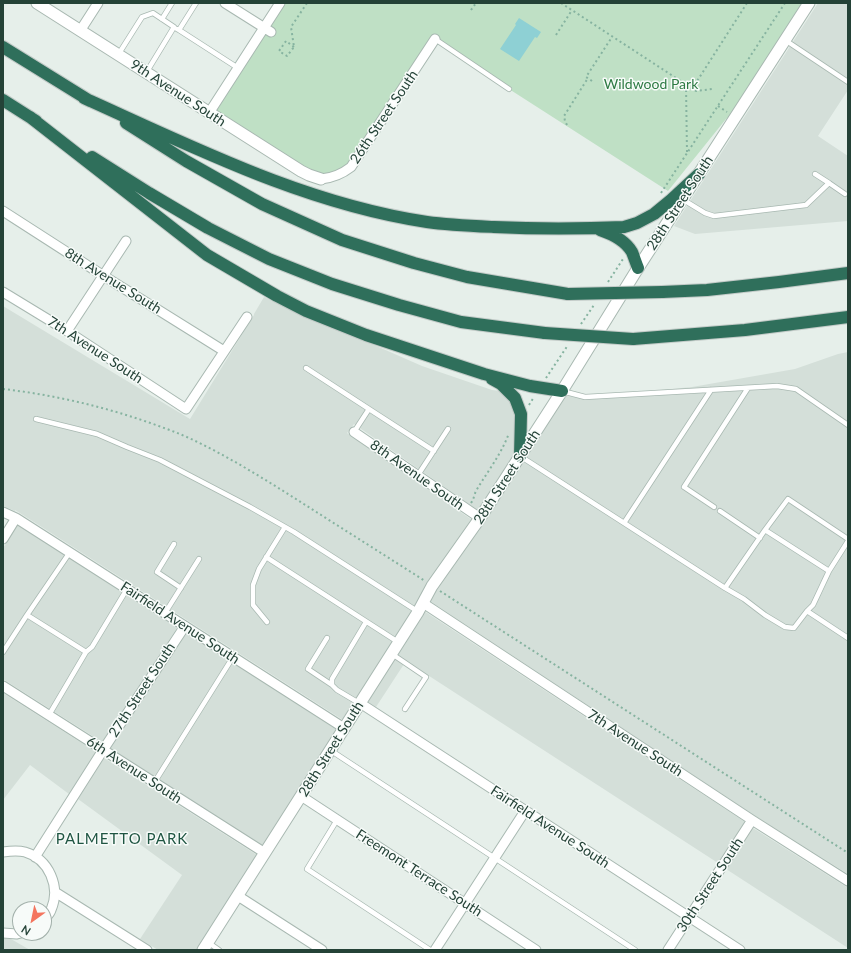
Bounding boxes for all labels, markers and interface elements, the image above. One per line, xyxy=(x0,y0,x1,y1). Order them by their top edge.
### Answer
street label: 9th Avenue South xyxy=(127,56,229,130)
street label: 26th Street South xyxy=(346,67,422,167)
park label: Wildwood Park xyxy=(604,76,698,92)
street label: 28th Street South xyxy=(643,153,717,253)
street label: 8th Avenue South xyxy=(62,245,164,317)
street label: 7th Avenue South xyxy=(44,313,146,387)
street label: 28th Street South xyxy=(470,427,544,527)
street label: 8th Avenue South xyxy=(367,436,467,514)
street label: Fairfield Avenue South xyxy=(117,578,243,668)
street label: 27th Street South xyxy=(105,640,179,740)
street label: 28th Street South xyxy=(295,698,367,800)
street label: 7th Avenue South xyxy=(584,706,686,780)
street label: 6th Avenue South xyxy=(83,733,185,807)
street label: Fairfield Avenue South xyxy=(487,782,613,872)
street label: Freemont Terrace South xyxy=(353,826,485,920)
district label: PALMETTO PARK xyxy=(56,830,188,848)
street label: 30th Street South xyxy=(673,835,747,935)
north arrow xyxy=(12,901,52,941)
text: N xyxy=(19,923,33,938)

